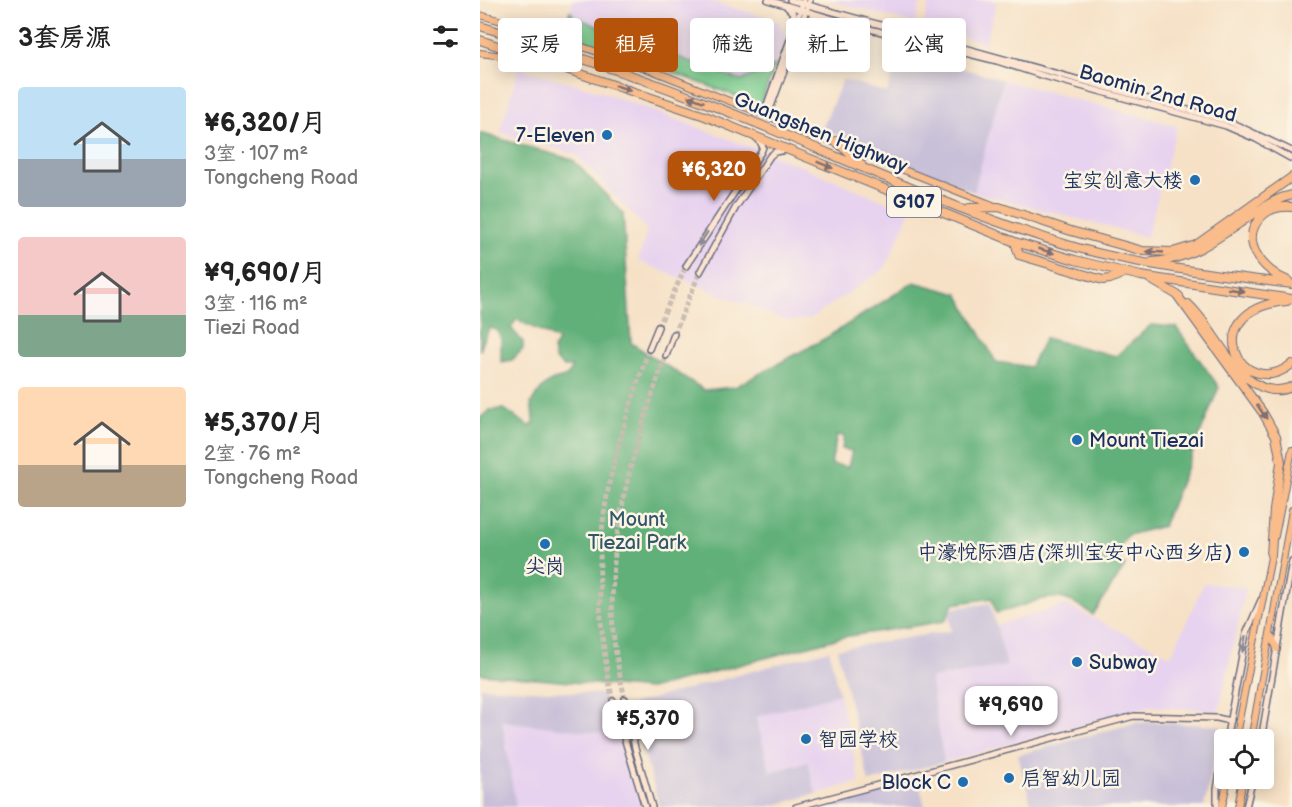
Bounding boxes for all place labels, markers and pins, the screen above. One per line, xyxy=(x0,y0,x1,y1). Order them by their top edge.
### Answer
place label: 7-Eleven xyxy=(516,124,595,148)
marker: 7-Eleven xyxy=(600,128,614,142)
pin: ¥6,320 xyxy=(665,151,763,202)
place label: 宝实创意大楼 xyxy=(1063,169,1183,193)
marker: 宝实创意大楼 xyxy=(1188,173,1202,187)
place label: Mount Tiezai xyxy=(1089,429,1204,453)
marker: Mount Tiezai xyxy=(1070,433,1084,447)
marker: 尖岗 xyxy=(538,537,552,551)
place label: 中濠悦际酒店(深圳宝安中心西乡店) xyxy=(917,541,1232,565)
marker: 中濠悦际酒店(深圳宝安中心西乡店) xyxy=(1237,545,1251,559)
place label: 尖岗 xyxy=(525,555,565,579)
place label: Subway xyxy=(1089,651,1157,675)
marker: Subway xyxy=(1070,655,1084,669)
pin: ¥9,690 xyxy=(962,686,1060,737)
pin: ¥5,370 xyxy=(599,700,697,751)
place label: 智园学校 xyxy=(818,728,898,752)
marker: 智园学校 xyxy=(799,732,813,746)
place label: 启智幼儿园 xyxy=(1021,767,1121,791)
place label: Block C xyxy=(882,771,951,795)
marker: 启智幼儿园 xyxy=(1002,771,1016,785)
marker: Block C xyxy=(956,775,970,789)

